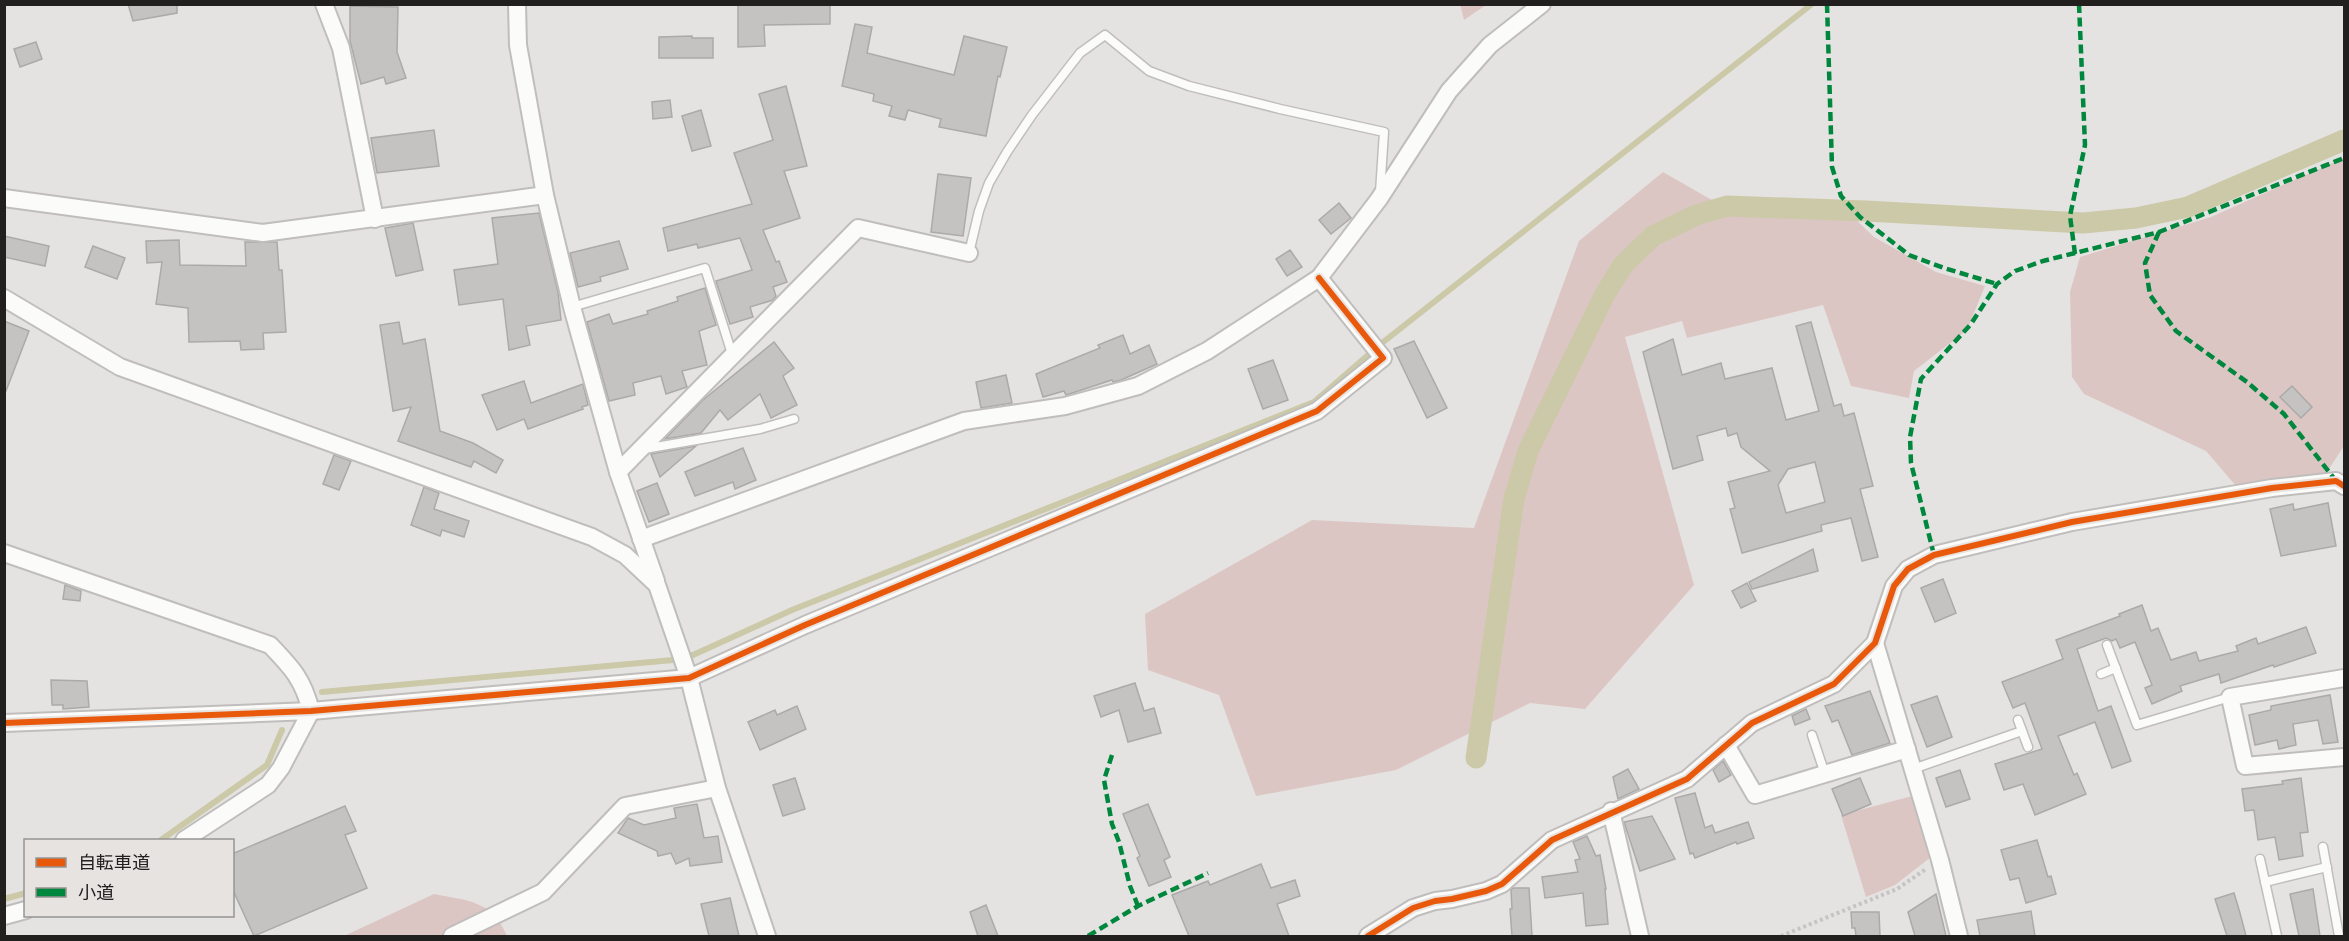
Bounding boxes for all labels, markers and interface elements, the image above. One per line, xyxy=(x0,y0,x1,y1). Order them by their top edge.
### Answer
legend xyxy=(24,839,234,917)
text: 自転車道 xyxy=(78,852,150,873)
text: 小道 xyxy=(78,882,114,903)

